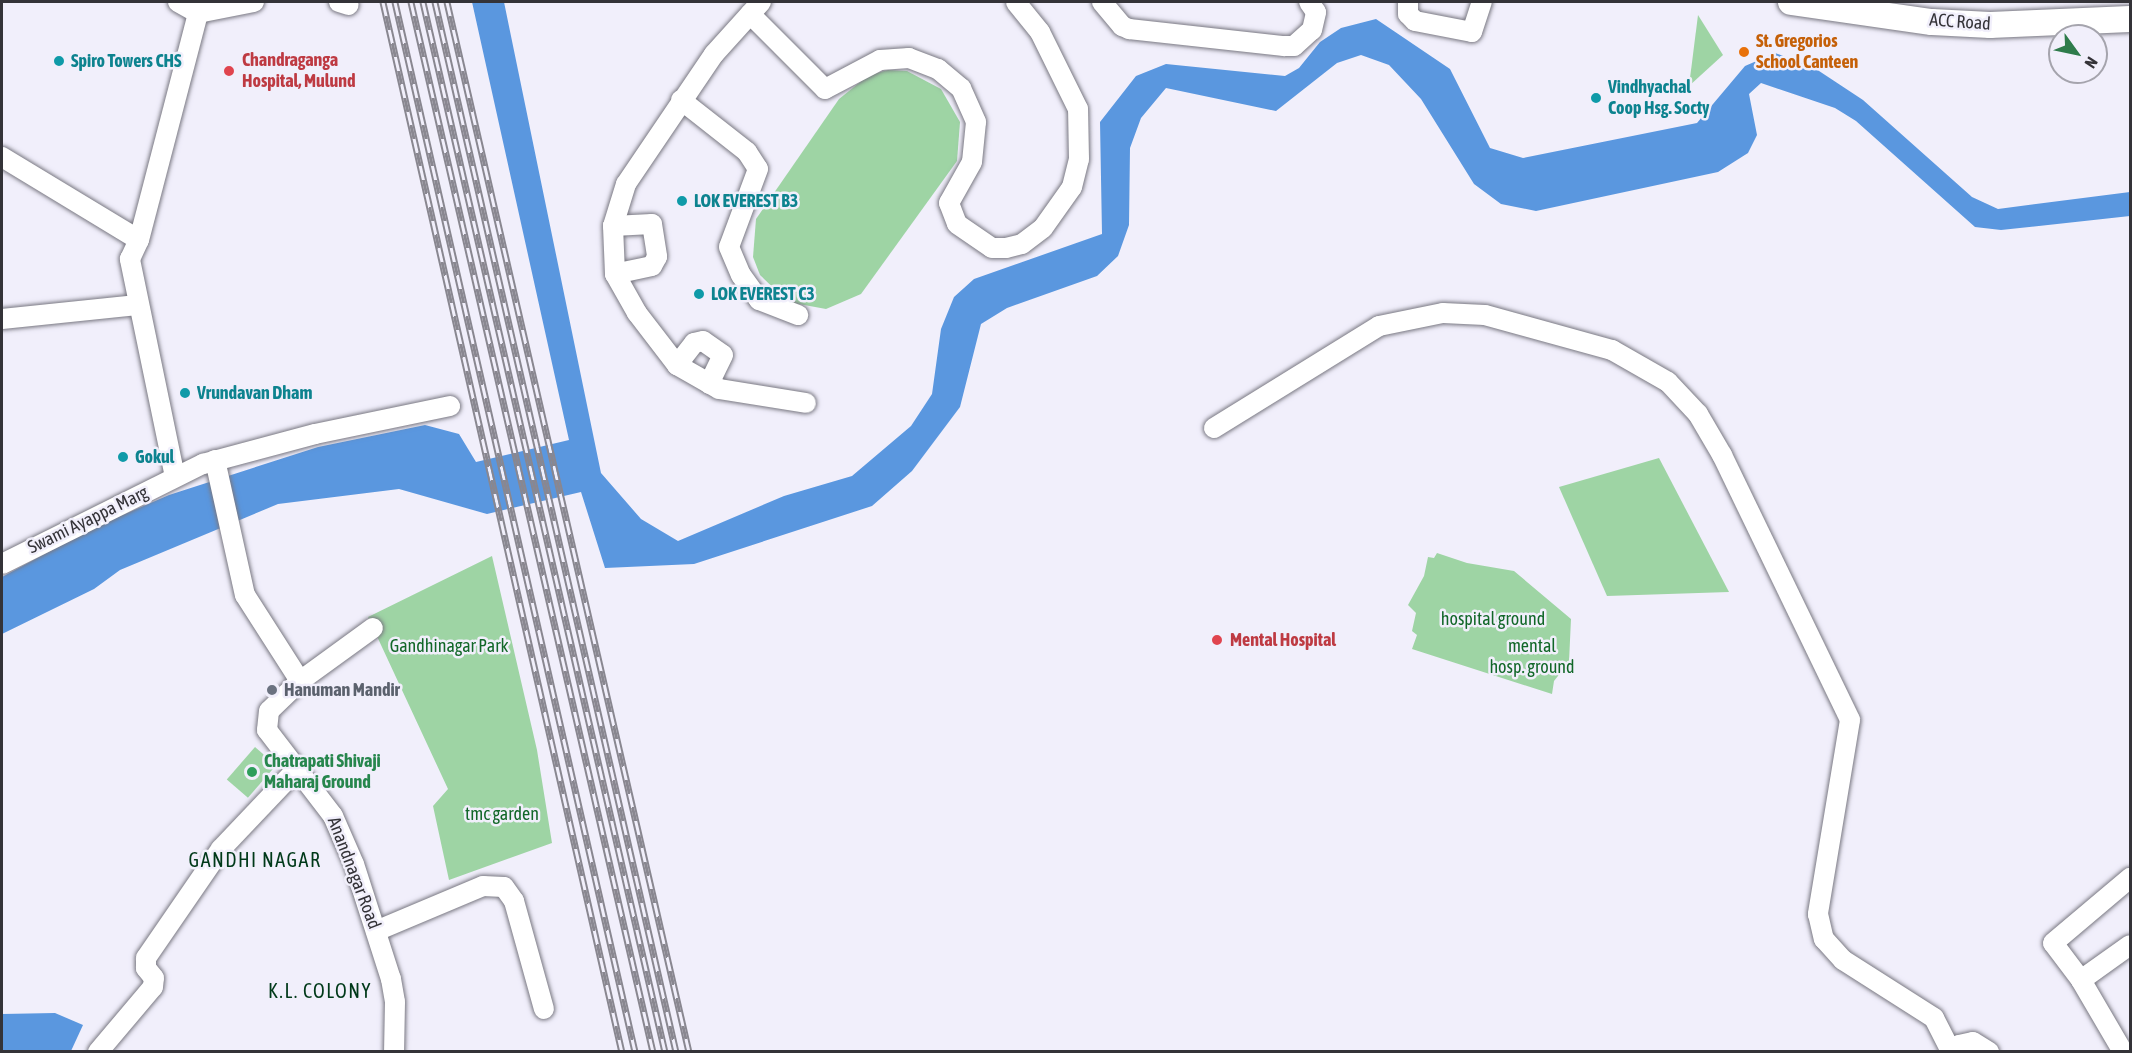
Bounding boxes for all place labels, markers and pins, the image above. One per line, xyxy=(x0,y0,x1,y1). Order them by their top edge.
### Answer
place label: St. Gregorios School Canteen xyxy=(1756,31,1858,74)
marker: St. Gregorios School Canteen xyxy=(1737,45,1751,59)
place label: Spiro Towers CHS xyxy=(71,50,182,72)
place label: Chandraganga Hospital, Mulund xyxy=(242,50,355,92)
marker: Spiro Towers CHS xyxy=(52,54,66,68)
marker: Chandraganga Hospital, Mulund xyxy=(220,62,238,80)
place label: Vindhyachal Coop Hsg. Socty xyxy=(1608,77,1710,119)
marker: Vindhyachal Coop Hsg. Socty xyxy=(1589,91,1603,105)
place label: LOK EVEREST B3 xyxy=(694,190,798,212)
marker: LOK EVEREST B3 xyxy=(675,194,689,208)
place label: LOK EVEREST C3 xyxy=(711,283,815,305)
marker: LOK EVEREST C3 xyxy=(692,287,706,301)
place label: Vrundavan Dham xyxy=(197,382,312,404)
marker: Vrundavan Dham xyxy=(178,386,192,400)
place label: Gokul xyxy=(135,446,174,468)
marker: Gokul xyxy=(116,450,130,464)
place label: Mental Hospital xyxy=(1230,629,1336,651)
marker: Mental Hospital xyxy=(1208,631,1226,649)
place label: Hanuman Mandir xyxy=(284,679,400,701)
marker: Hanuman Mandir xyxy=(265,683,279,697)
place label: Chatrapati Shivaji Maharaj Ground xyxy=(264,751,381,794)
marker: Chatrapati Shivaji Maharaj Ground xyxy=(245,765,259,779)

